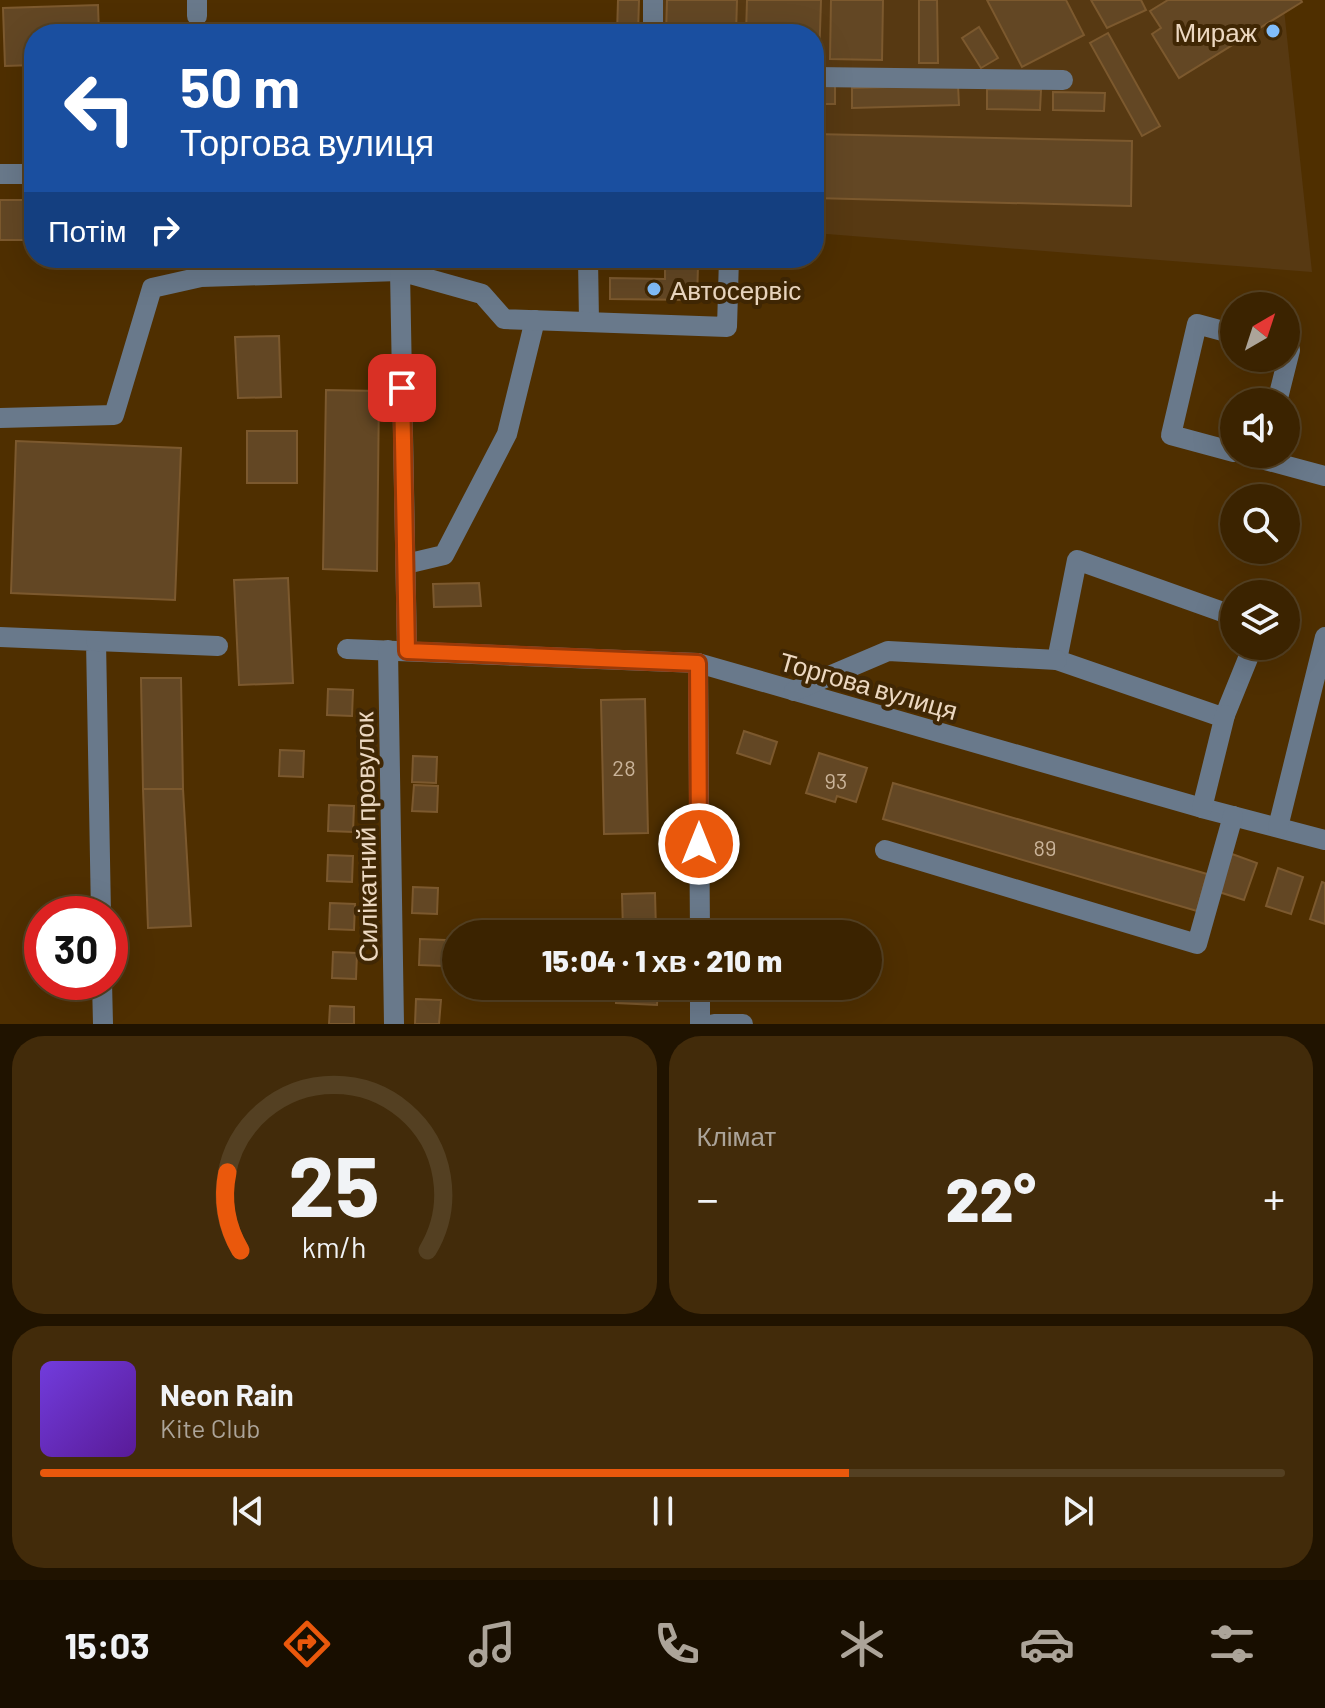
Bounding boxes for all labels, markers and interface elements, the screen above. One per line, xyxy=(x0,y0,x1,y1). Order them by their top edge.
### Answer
place label: Мираж xyxy=(1175,16,1258,47)
marker: Мираж xyxy=(1264,22,1282,40)
text: 50 m xyxy=(180,52,300,119)
icon: left xyxy=(48,56,152,160)
text: Торгова вулиця xyxy=(180,120,434,163)
icon: right xyxy=(143,208,187,252)
text: Потім xyxy=(48,212,127,248)
place label: Автосервіс xyxy=(670,274,801,305)
marker: Автосервіс xyxy=(645,280,663,298)
north arrow xyxy=(1220,292,1300,372)
map controls xyxy=(1220,292,1300,660)
pin xyxy=(368,354,436,422)
icon: arrive xyxy=(380,366,424,410)
button: sound xyxy=(1220,388,1300,468)
button: search xyxy=(1220,484,1300,564)
button: layers xyxy=(1220,580,1300,660)
street label: Торгова вулиця xyxy=(776,645,962,725)
street label: Силікатний провулок xyxy=(347,711,383,963)
house number: 28 xyxy=(612,754,636,780)
house number: 93 xyxy=(825,767,847,793)
position arrow xyxy=(657,802,741,886)
house number: 89 xyxy=(1034,834,1056,860)
speed limit sign: 30 xyxy=(24,896,128,1000)
text: 15:04 · 1 хв · 210 m xyxy=(542,942,782,978)
text: Клімат xyxy=(697,1120,776,1151)
text: 25 xyxy=(289,1134,380,1234)
text: 22° xyxy=(945,1162,1036,1234)
text: − xyxy=(697,1171,719,1224)
text: + xyxy=(1263,1171,1285,1224)
text: km/h xyxy=(302,1229,367,1264)
text: Neon Rain xyxy=(160,1376,294,1412)
text: Kite Club xyxy=(160,1412,261,1443)
icon: previous xyxy=(226,1489,270,1533)
icon: pause xyxy=(641,1489,685,1533)
icon: next xyxy=(1056,1489,1100,1533)
icon: directions xyxy=(279,1616,335,1672)
icon: music xyxy=(464,1616,520,1672)
icon: phone xyxy=(649,1616,705,1672)
icon: climate xyxy=(834,1616,890,1672)
icon: car xyxy=(1019,1616,1075,1672)
icon: filters xyxy=(1204,1616,1260,1672)
text: 15:03 xyxy=(65,1623,150,1666)

